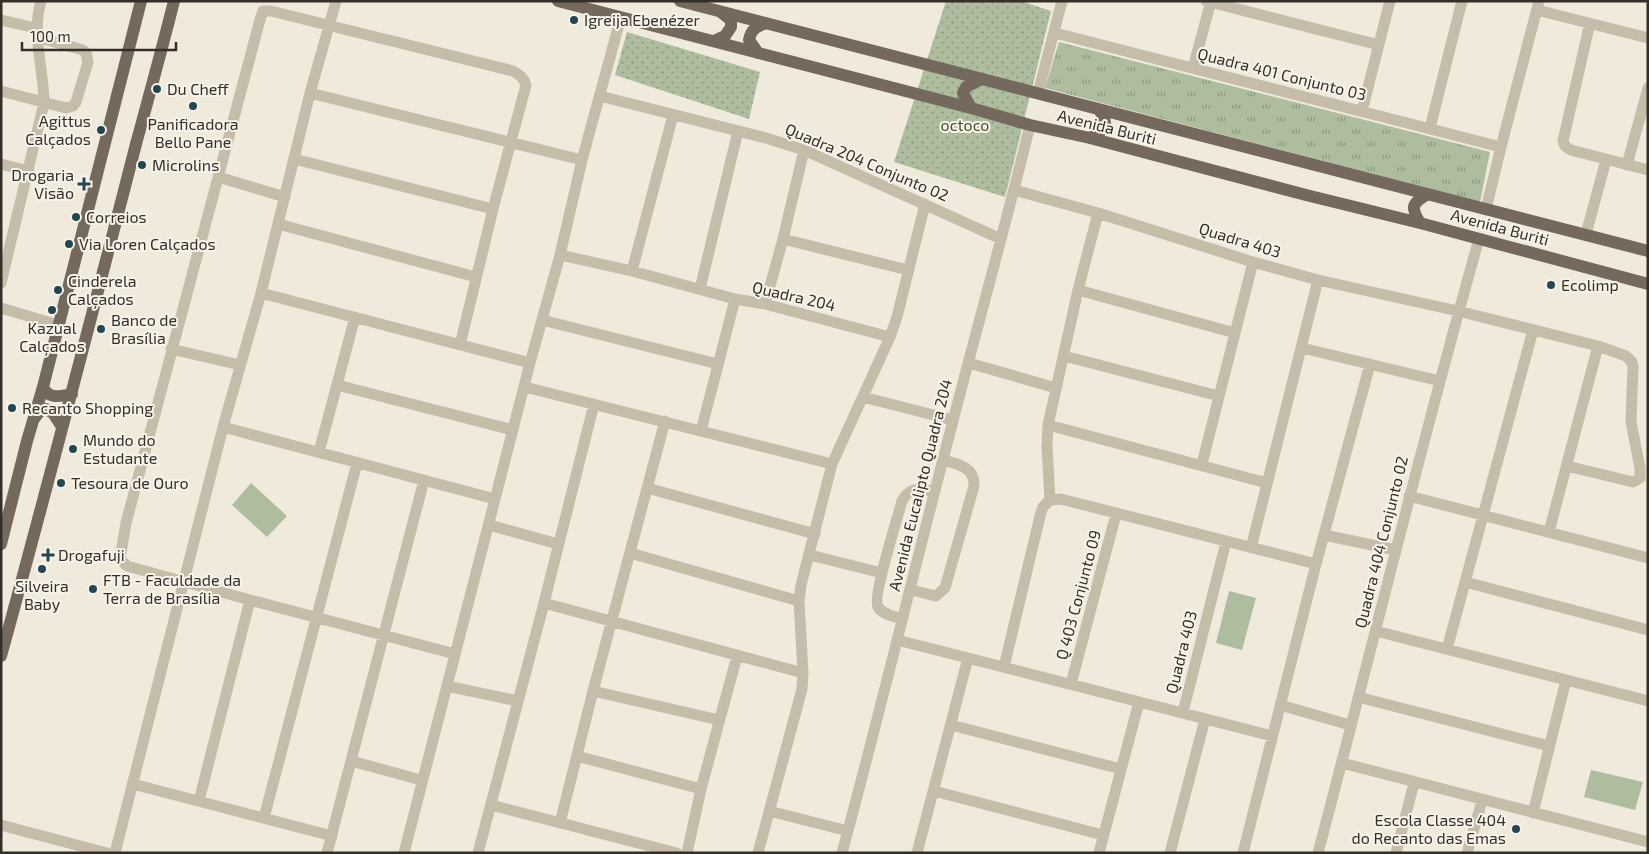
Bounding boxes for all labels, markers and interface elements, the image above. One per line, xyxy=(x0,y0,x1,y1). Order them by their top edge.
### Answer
place label: Igreija Ebenézer xyxy=(584,10,701,30)
marker: Igreija Ebenézer xyxy=(568,14,580,26)
scale bar xyxy=(22,20,176,52)
text: 100 m xyxy=(30,27,71,45)
street label: Quadra 401 Conjunto 03 xyxy=(1196,43,1368,105)
place label: Du Cheff xyxy=(167,79,229,98)
marker: Du Cheff xyxy=(151,83,163,95)
marker: Panificadora Bello Pane xyxy=(187,100,199,112)
street label: Avenida Buriti xyxy=(1056,105,1158,148)
place label: Agittus Calçados xyxy=(25,111,91,149)
place label: Panificadora Bello Pane xyxy=(147,114,239,151)
park label: octoco xyxy=(941,115,989,134)
street label: Quadra 204 Conjunto 02 xyxy=(782,118,952,206)
marker: Agittus Calçados xyxy=(95,124,107,136)
place label: Microlins xyxy=(152,155,219,174)
marker: Microlins xyxy=(136,159,148,171)
place label: Drogaria Visão xyxy=(11,165,74,202)
marker: Drogaria Visão xyxy=(78,178,90,190)
street label: Avenida Buriti xyxy=(1449,204,1551,249)
place label: Correios xyxy=(86,207,147,226)
marker: Correios xyxy=(70,211,82,223)
street label: Quadra 403 xyxy=(1196,218,1284,262)
place label: Via Loren Calçados xyxy=(79,234,216,254)
marker: Via Loren Calçados xyxy=(63,238,75,250)
place label: Cinderela Calçados xyxy=(68,271,136,309)
place label: Ecolimp xyxy=(1561,275,1619,294)
street label: Quadra 204 xyxy=(750,277,838,315)
marker: Ecolimp xyxy=(1545,279,1557,291)
marker: Cinderela Calçados xyxy=(52,284,64,296)
marker: Kazual Calçados xyxy=(46,304,58,316)
place label: Banco de Brasília xyxy=(111,310,177,347)
place label: Kazual Calçados xyxy=(19,318,85,356)
marker: Banco de Brasília xyxy=(95,323,107,335)
street label: Avenida Eucalipto Quadra 204 xyxy=(884,377,956,593)
place label: Recanto Shopping xyxy=(22,398,153,417)
marker: Recanto Shopping xyxy=(6,402,18,414)
place label: Mundo do Estudante xyxy=(83,430,157,467)
marker: Mundo do Estudante xyxy=(67,443,79,455)
street label: Quadra 404 Conjunto 02 xyxy=(1350,454,1412,630)
place label: Tesoura de Ouro xyxy=(71,473,189,492)
marker: Tesoura de Ouro xyxy=(55,477,67,489)
street label: Q 403 Conjunto 09 xyxy=(1051,528,1105,662)
place label: Drogafuji xyxy=(58,545,125,565)
marker: Drogafuji xyxy=(42,549,54,561)
marker: Silveira Baby xyxy=(36,563,48,575)
place label: FTB - Faculdade da Terra de Brasília xyxy=(103,570,241,607)
place label: Silveira Baby xyxy=(15,576,69,613)
marker: FTB - Faculdade da Terra de Brasília xyxy=(87,583,99,595)
street label: Quadra 403 xyxy=(1161,608,1201,696)
place label: Escola Classe 404 do Recanto das Emas xyxy=(1352,810,1506,847)
marker: Escola Classe 404 do Recanto das Emas xyxy=(1510,823,1522,835)

